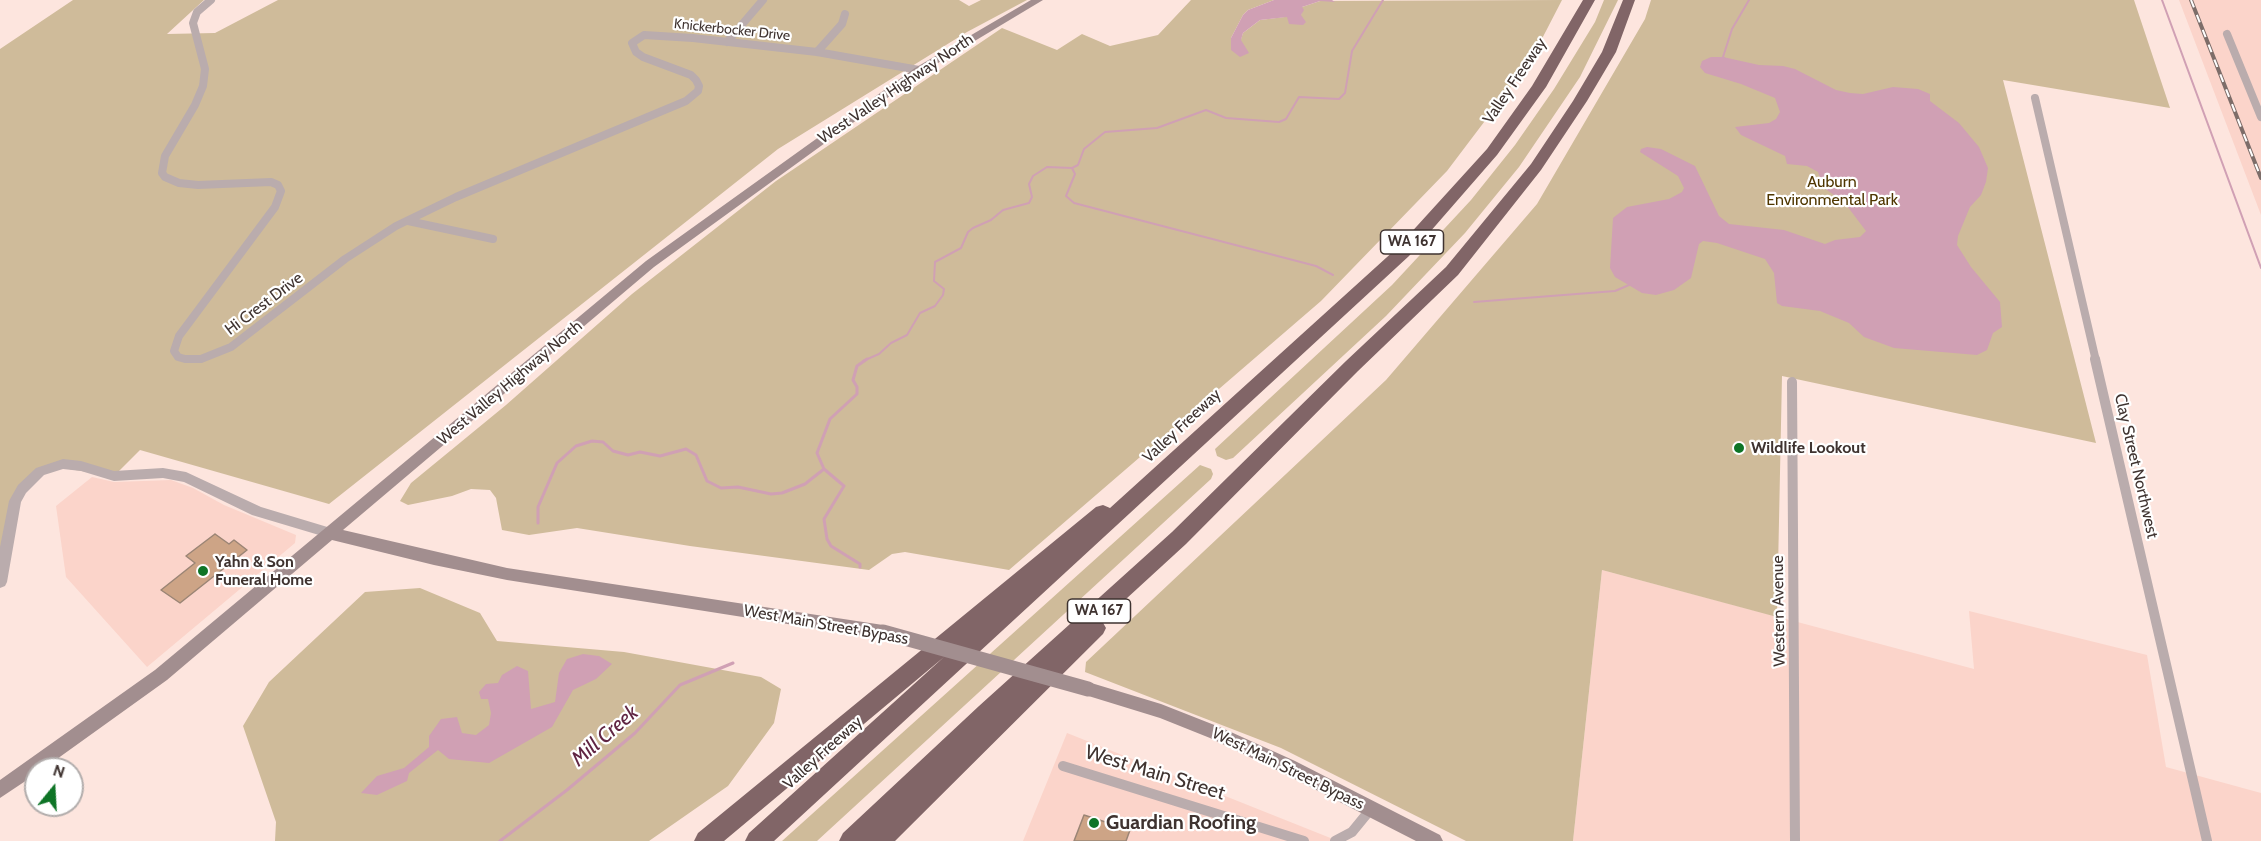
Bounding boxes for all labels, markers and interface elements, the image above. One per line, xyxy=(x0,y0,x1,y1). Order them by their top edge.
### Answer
street label: Knickerbocker Drive xyxy=(673,16,791,44)
street label: West Valley Highway North xyxy=(815,30,977,148)
street label: Valley Freeway xyxy=(1479,34,1551,128)
park label: Auburn Environmental Park xyxy=(1766,172,1898,210)
road number: WA 167 xyxy=(1380,230,1444,254)
street label: Hi Crest Drive xyxy=(221,269,307,339)
street label: West Valley Highway North xyxy=(434,317,586,449)
street label: Valley Freeway xyxy=(1139,385,1225,467)
street label: Clay Street Northwest xyxy=(2110,392,2162,540)
place label: Wildlife Lookout xyxy=(1751,438,1866,458)
marker: Wildlife Lookout xyxy=(1732,441,1746,455)
place label: Yahn & Son Funeral Home xyxy=(215,552,313,590)
street label: Western Avenue xyxy=(1768,555,1790,667)
marker: Yahn & Son Funeral Home xyxy=(196,564,210,578)
road number: WA 167 xyxy=(1068,599,1130,623)
street label: West Main Street Bypass xyxy=(742,601,910,649)
water label: Mill Creek xyxy=(566,700,644,772)
street label: Valley Freeway xyxy=(779,712,867,794)
street label: West Main Street Bypass xyxy=(1209,724,1367,814)
street label: West Main Street xyxy=(1082,740,1228,806)
north arrow xyxy=(24,757,84,817)
text: N xyxy=(51,761,67,782)
place label: Guardian Roofing xyxy=(1106,811,1256,835)
marker: Guardian Roofing xyxy=(1087,816,1101,830)

